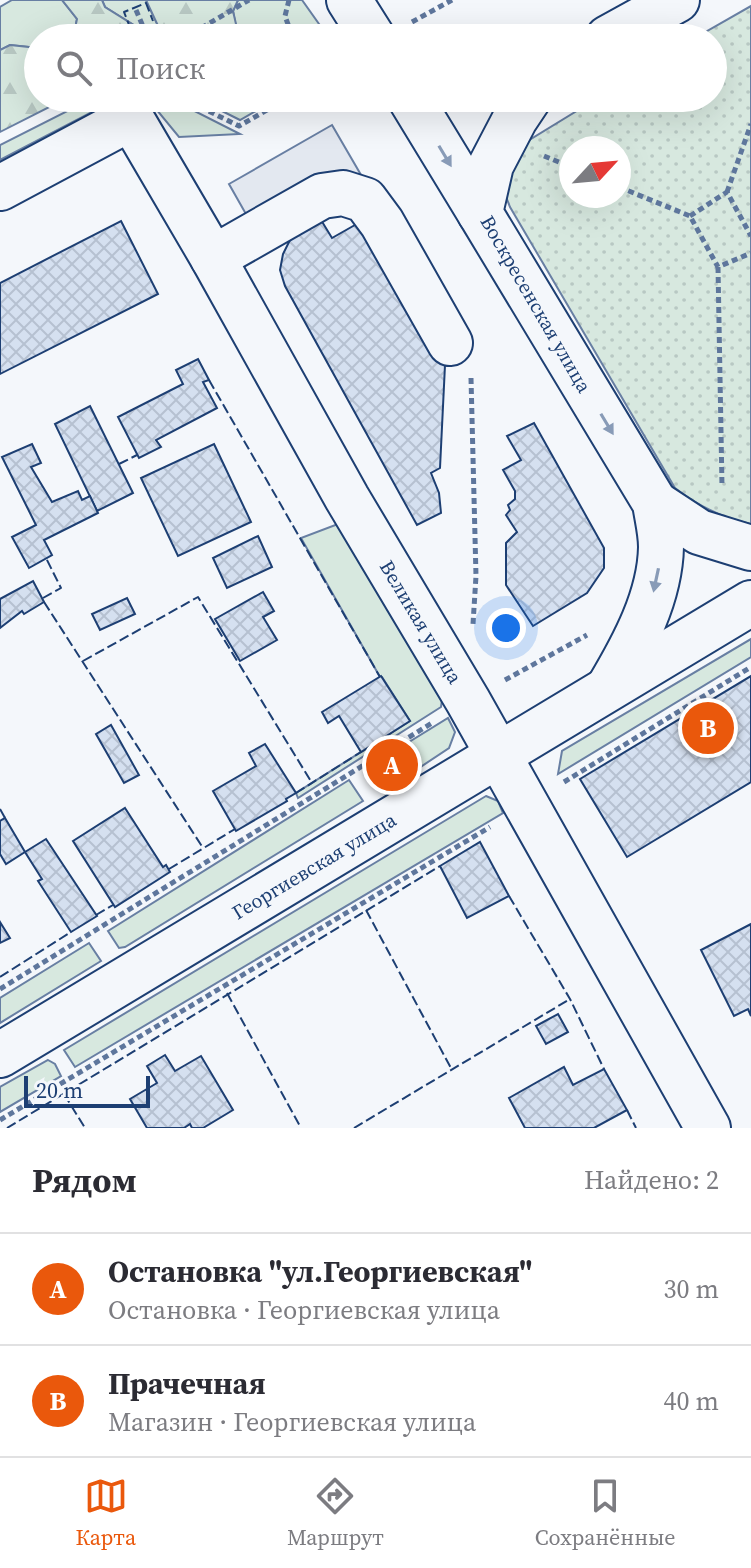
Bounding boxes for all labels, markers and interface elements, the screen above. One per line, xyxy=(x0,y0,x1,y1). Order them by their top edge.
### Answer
search box xyxy=(24,24,727,112)
icon: search xyxy=(52,46,96,90)
text: Поиск xyxy=(116,48,205,89)
north arrow xyxy=(559,136,631,208)
one-way arrow xyxy=(438,145,452,167)
street label: Воскресенская улица xyxy=(474,210,599,399)
one-way arrow xyxy=(600,413,614,435)
street label: Великая улица xyxy=(373,555,469,690)
one-way arrow xyxy=(649,568,662,593)
your location xyxy=(486,608,526,648)
pin: B xyxy=(682,698,734,758)
pin: A xyxy=(366,735,418,795)
street label: Георгиевская улица xyxy=(227,805,402,926)
scale bar xyxy=(24,1072,150,1108)
text: 20 m xyxy=(36,1075,83,1105)
text: Рядом xyxy=(32,1157,137,1203)
text: Найдено: 2 xyxy=(584,1162,719,1198)
text: Остановка "ул.Георгиевская" xyxy=(108,1251,532,1292)
text: A xyxy=(49,1271,67,1307)
text: 30 m xyxy=(664,1271,719,1307)
text: Остановка · Георгиевская улица xyxy=(108,1292,500,1328)
text: Прачечная xyxy=(108,1363,266,1404)
text: B xyxy=(50,1383,66,1419)
text: 40 m xyxy=(664,1383,719,1419)
text: Магазин · Георгиевская улица xyxy=(108,1404,476,1440)
tab: Карта xyxy=(75,1474,136,1552)
tab: Маршрут xyxy=(287,1474,384,1552)
tab: Сохранённые xyxy=(535,1474,676,1552)

